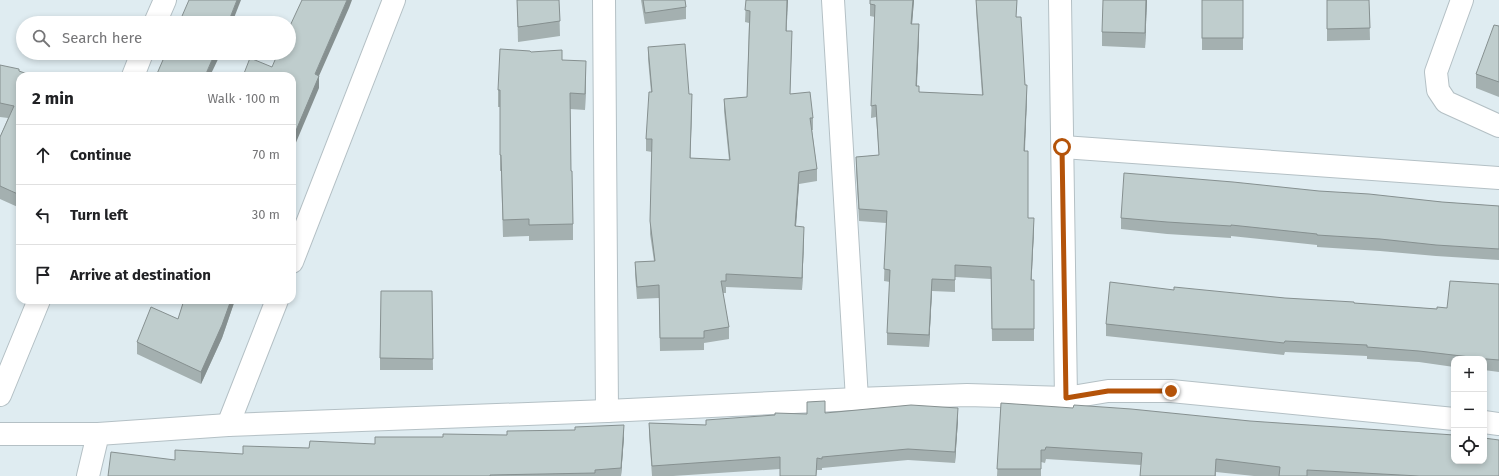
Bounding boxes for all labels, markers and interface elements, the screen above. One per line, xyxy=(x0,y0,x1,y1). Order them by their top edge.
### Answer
search box xyxy=(16,16,296,60)
icon: search xyxy=(30,27,52,49)
text: Search here xyxy=(62,29,142,47)
text: 2 min xyxy=(32,88,74,109)
text: Walk · 100 m xyxy=(208,91,280,106)
route start xyxy=(1053,138,1071,156)
icon: ahead xyxy=(32,144,54,166)
text: Continue xyxy=(70,146,131,164)
text: 70 m xyxy=(253,147,280,162)
icon: left xyxy=(32,204,54,226)
text: Turn left xyxy=(70,206,128,224)
text: 30 m xyxy=(252,207,280,222)
icon: arrive xyxy=(32,264,54,286)
text: Arrive at destination xyxy=(70,266,211,284)
map controls xyxy=(1451,356,1487,464)
button: + xyxy=(1451,356,1487,392)
route end xyxy=(1162,382,1180,400)
button: − xyxy=(1451,392,1487,428)
button: locate xyxy=(1451,428,1487,464)

